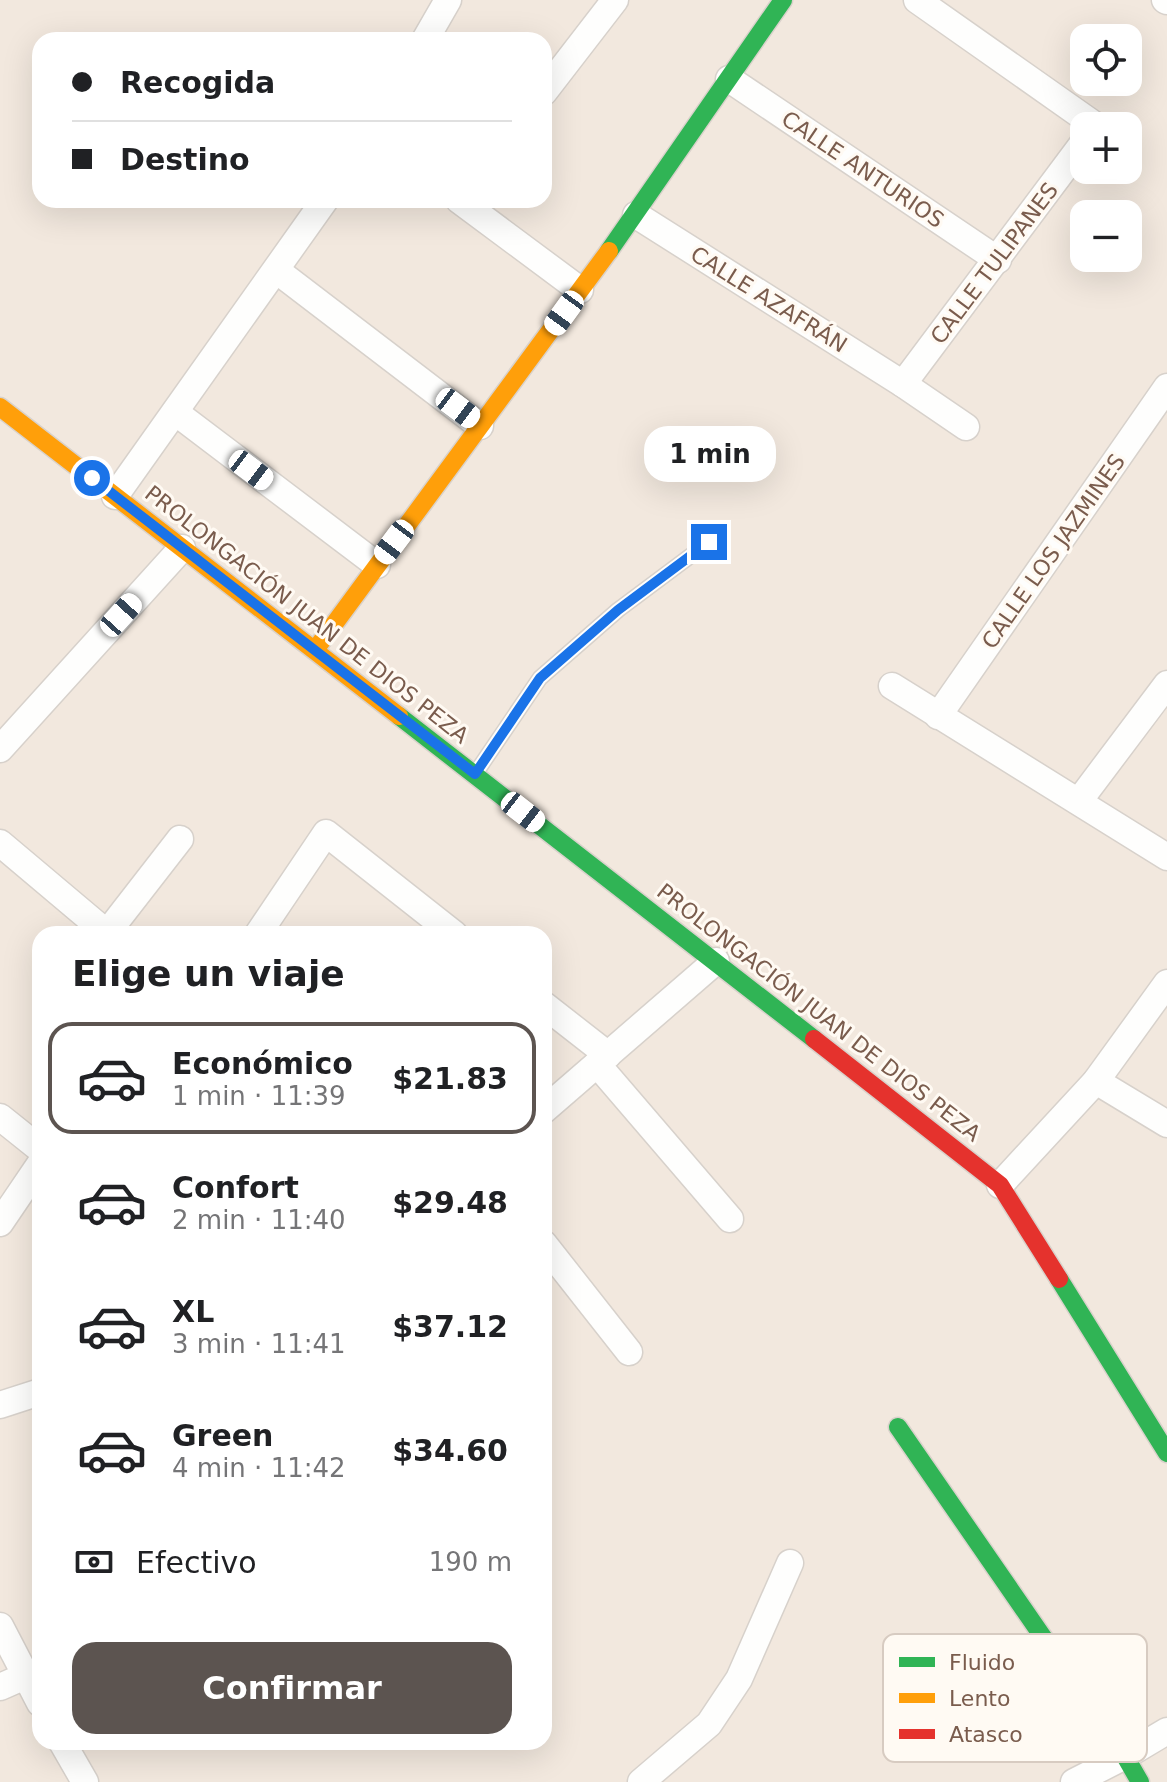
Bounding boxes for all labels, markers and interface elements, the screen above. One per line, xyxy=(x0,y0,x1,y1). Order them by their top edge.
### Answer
map controls xyxy=(1070,24,1142,272)
button: locate xyxy=(1070,24,1142,96)
text: Recogida xyxy=(120,65,275,100)
street label: CALLE ANTURIOS xyxy=(777,106,948,233)
button: + xyxy=(1070,112,1142,184)
text: Destino xyxy=(120,142,250,177)
street label: CALLE TULIPANES xyxy=(926,178,1063,349)
button: − xyxy=(1070,200,1142,272)
street label: CALLE AZAFRÁN xyxy=(686,241,851,358)
car xyxy=(540,287,588,339)
car xyxy=(432,384,484,432)
callout: 1 min xyxy=(643,426,775,482)
text: 1 min xyxy=(669,439,751,469)
car xyxy=(225,446,277,494)
street label: CALLE LOS JAZMINES xyxy=(977,449,1130,653)
route start xyxy=(74,460,110,496)
street label: PROLONGACIÓN JUAN DE DIOS PEZA xyxy=(140,480,473,748)
car xyxy=(370,516,418,568)
route end xyxy=(691,524,727,560)
car xyxy=(96,589,146,641)
car xyxy=(497,788,549,836)
street label: PROLONGACIÓN JUAN DE DIOS PEZA xyxy=(652,878,985,1146)
text: Elige un viaje xyxy=(72,953,345,994)
icon: car xyxy=(76,1042,148,1114)
text: Económico xyxy=(172,1046,353,1081)
text: $21.83 xyxy=(392,1061,508,1096)
text: 1 min · 11:39 xyxy=(172,1081,346,1111)
icon: car xyxy=(76,1166,148,1238)
text: Confort xyxy=(172,1170,299,1205)
text: $29.48 xyxy=(392,1185,508,1220)
text: 2 min · 11:40 xyxy=(172,1205,346,1235)
icon: car xyxy=(76,1290,148,1362)
text: XL xyxy=(172,1294,214,1329)
text: $37.12 xyxy=(392,1309,508,1344)
text: 3 min · 11:41 xyxy=(172,1329,346,1359)
icon: car xyxy=(76,1414,148,1486)
text: Green xyxy=(172,1418,273,1453)
text: $34.60 xyxy=(392,1433,508,1468)
text: 4 min · 11:42 xyxy=(172,1453,346,1483)
icon: cash xyxy=(72,1540,116,1584)
text: Efectivo xyxy=(136,1545,257,1580)
text: 190 m xyxy=(429,1547,512,1577)
legend xyxy=(883,1634,1147,1762)
button: Confirmar xyxy=(72,1642,512,1734)
text: Fluido xyxy=(949,1650,1015,1675)
text: Lento xyxy=(949,1686,1010,1711)
text: Atasco xyxy=(949,1722,1023,1747)

